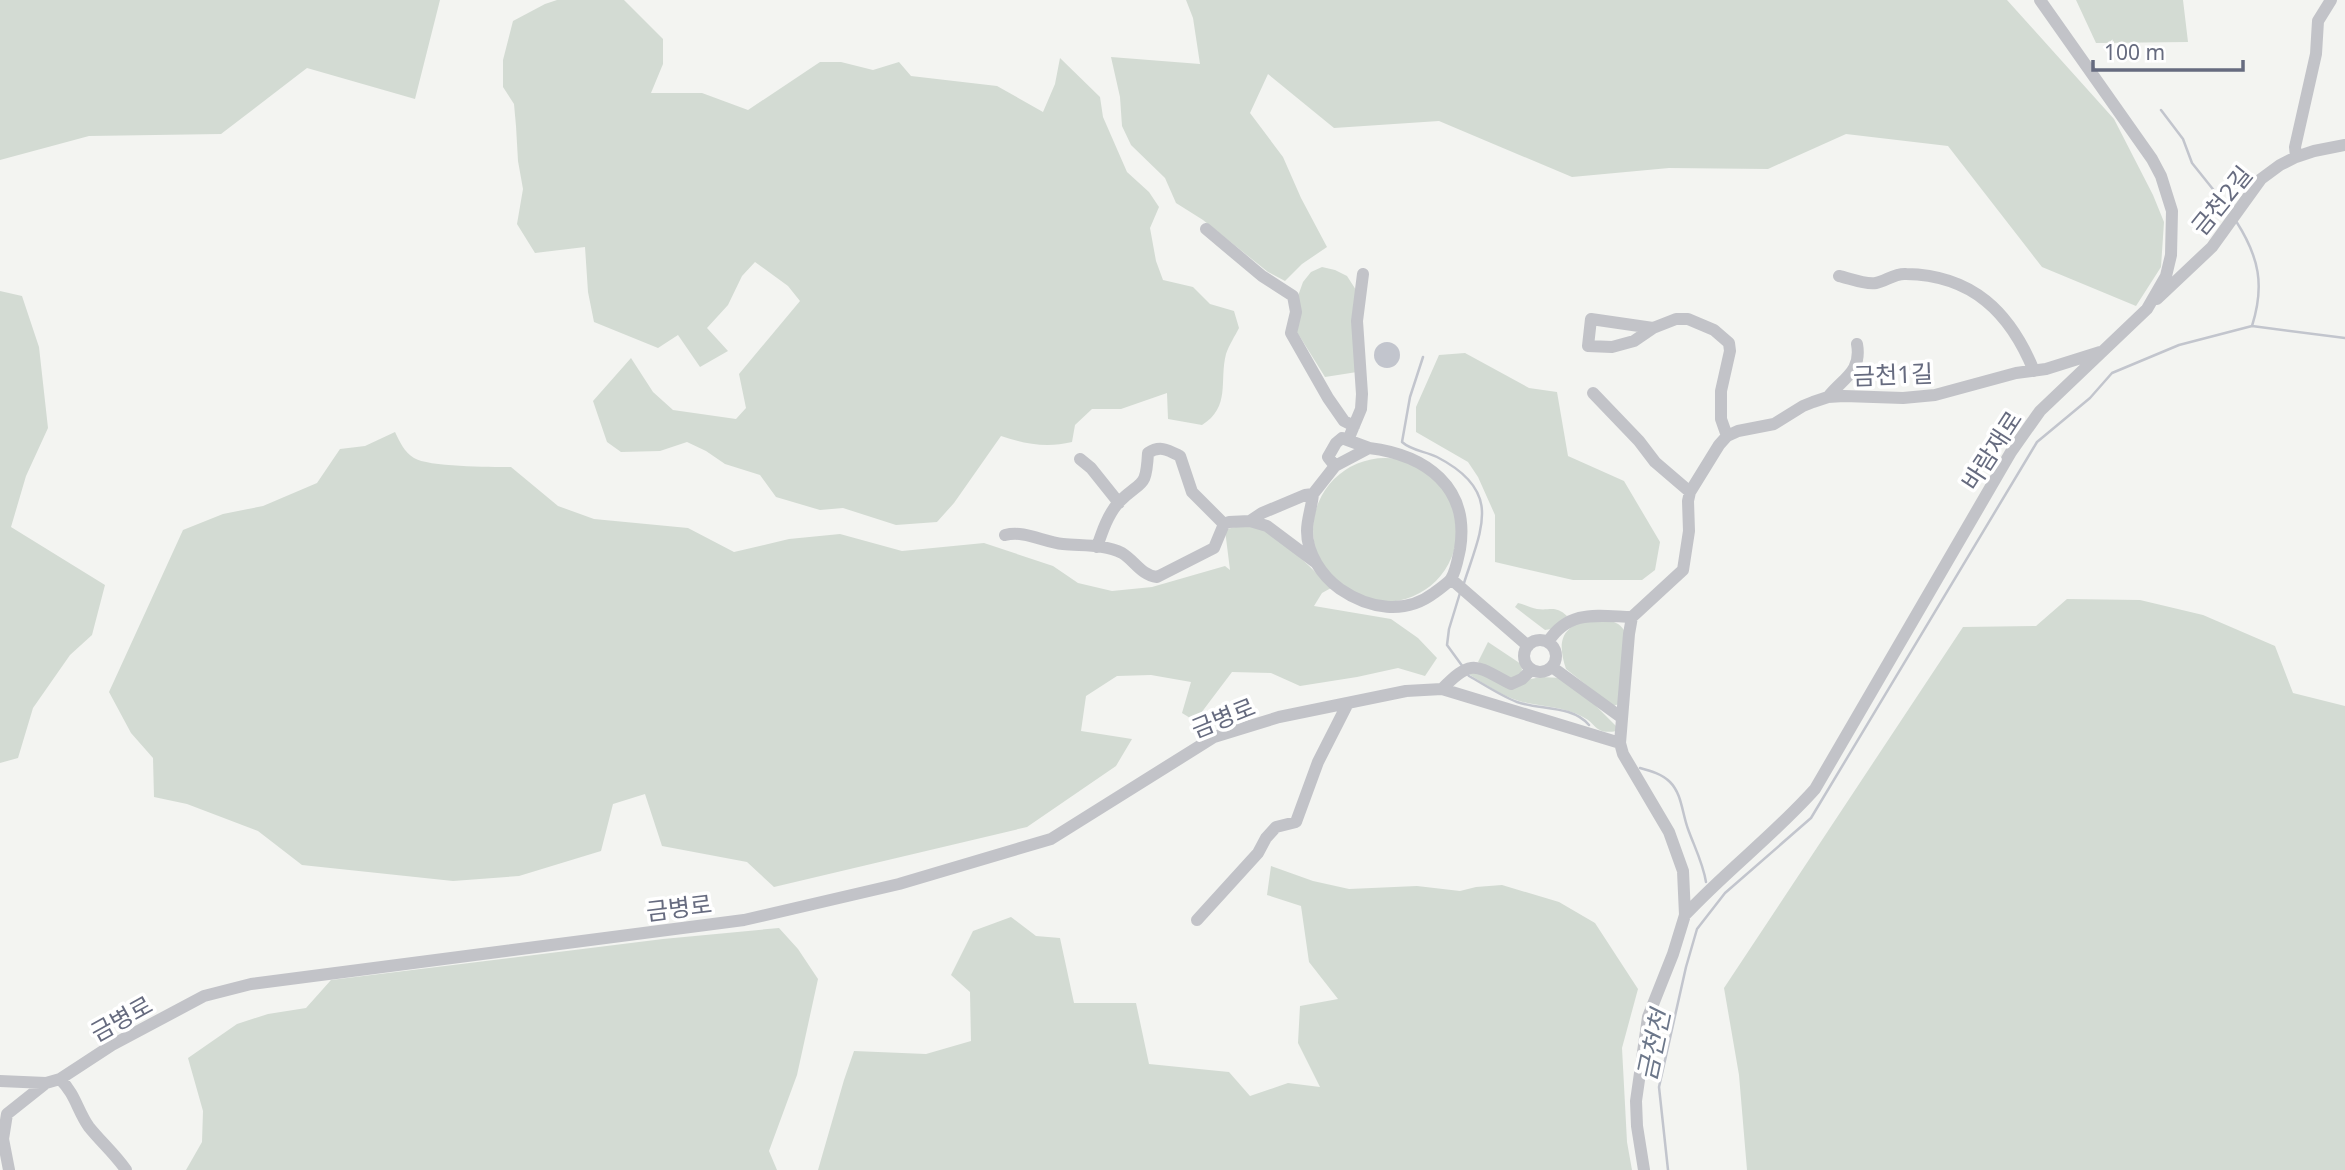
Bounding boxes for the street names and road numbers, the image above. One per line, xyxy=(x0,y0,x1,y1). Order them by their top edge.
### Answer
street label: 금천2길 xyxy=(2183,159,2259,241)
street label: 금천1길 xyxy=(1852,356,1934,392)
street label: 바람재로 xyxy=(1953,404,2029,496)
street label: 금병로 xyxy=(1186,689,1260,745)
street label: 금병로 xyxy=(644,887,714,927)
street label: 금병로 xyxy=(84,988,158,1048)

